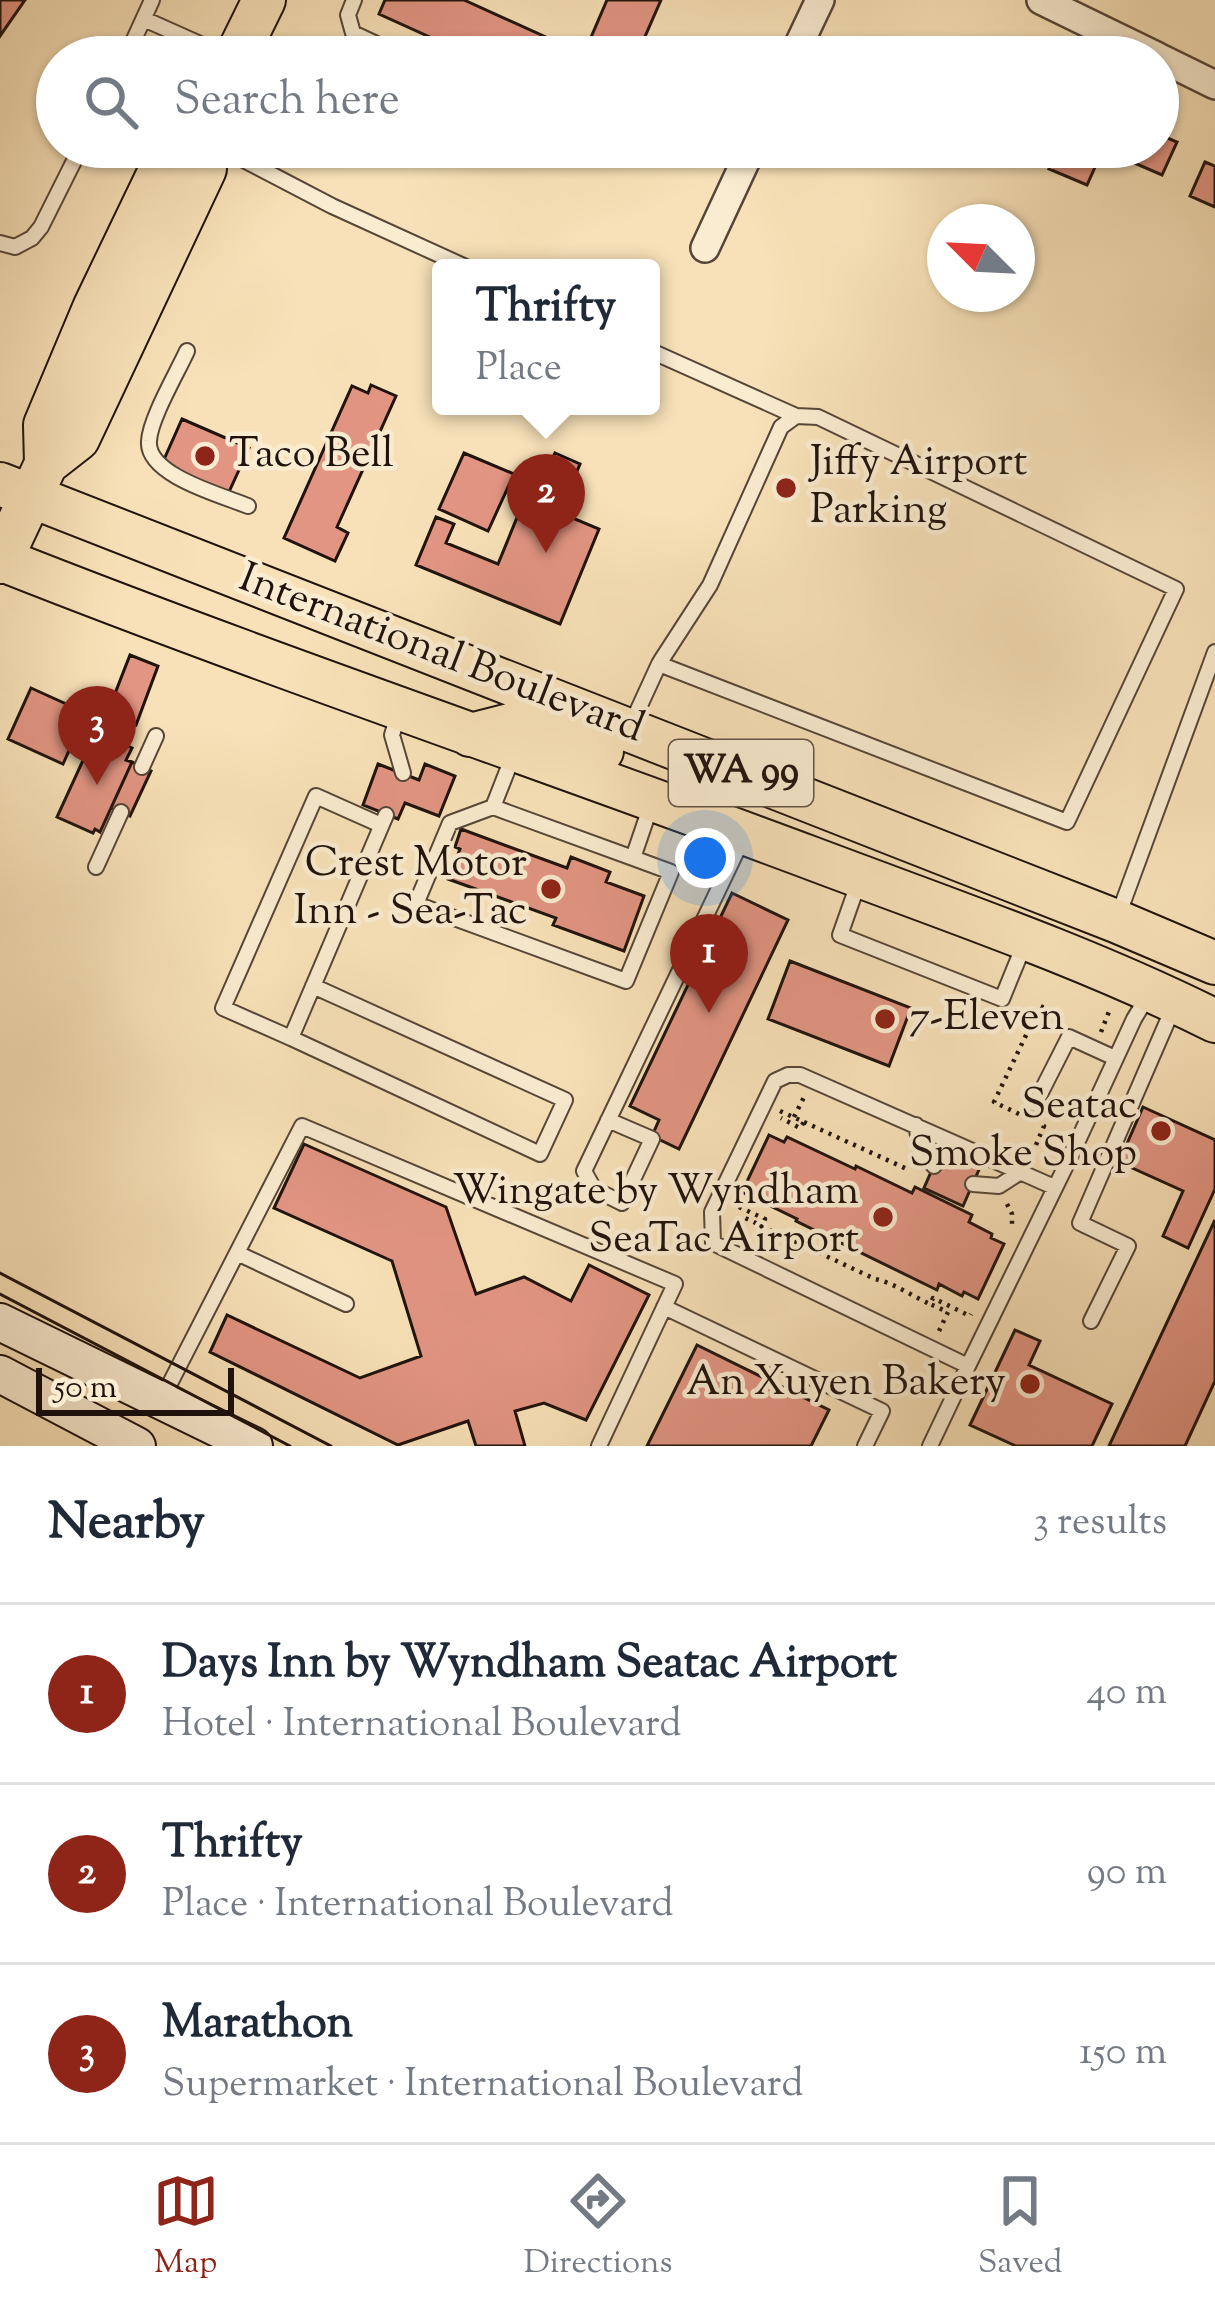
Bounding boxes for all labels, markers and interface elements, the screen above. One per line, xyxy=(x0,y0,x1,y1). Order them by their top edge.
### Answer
search box xyxy=(36,36,1179,168)
icon: search xyxy=(78,69,144,135)
text: Search here xyxy=(174,70,400,135)
north arrow xyxy=(927,204,1035,312)
popup xyxy=(432,259,660,415)
text: Thrifty xyxy=(476,277,616,342)
text: Place xyxy=(476,342,562,398)
place label: Taco Bell xyxy=(229,426,394,486)
place label: Jiffy Airport Parking xyxy=(808,434,1027,542)
marker: Taco Bell xyxy=(192,443,218,469)
pin: 2 xyxy=(507,454,585,553)
marker: Jiffy Airport Parking xyxy=(773,475,799,501)
street label: International Boulevard xyxy=(230,550,652,760)
pin: 3 xyxy=(58,686,136,785)
road number: WA 99 xyxy=(669,740,813,806)
your location xyxy=(675,828,735,888)
place label: Crest Motor Inn - Sea-Tac xyxy=(294,835,527,943)
marker: Crest Motor Inn - Sea-Tac xyxy=(538,876,564,902)
pin: 1 xyxy=(670,914,748,1013)
place label: 7-Eleven xyxy=(909,989,1064,1049)
marker: 7-Eleven xyxy=(872,1006,898,1032)
place label: Seatac Smoke Shop xyxy=(909,1077,1137,1185)
marker: Seatac Smoke Shop xyxy=(1148,1118,1174,1144)
place label: Wingate by Wyndham SeaTac Airport xyxy=(453,1163,859,1271)
marker: Wingate by Wyndham SeaTac Airport xyxy=(870,1204,896,1230)
place label: An Xuyen Bakery xyxy=(686,1354,1006,1414)
scale bar xyxy=(36,1362,234,1415)
text: 50 m xyxy=(54,1365,117,1413)
marker: An Xuyen Bakery xyxy=(1017,1371,1043,1397)
text: Nearby xyxy=(48,1488,205,1561)
text: 3 results xyxy=(1033,1496,1167,1552)
text: Days Inn by Wyndham Seatac Airport xyxy=(162,1633,897,1698)
text: 1 xyxy=(80,1666,94,1722)
text: 40 m xyxy=(1087,1666,1167,1722)
text: Hotel · International Boulevard xyxy=(162,1698,682,1754)
text: Thrifty xyxy=(162,1813,303,1878)
text: 2 xyxy=(78,1846,96,1902)
text: 90 m xyxy=(1087,1846,1167,1902)
text: Place · International Boulevard xyxy=(162,1878,674,1934)
text: Marathon xyxy=(162,1993,353,2058)
text: 3 xyxy=(79,2026,95,2082)
text: 150 m xyxy=(1079,2026,1167,2082)
text: Supermarket · International Boulevard xyxy=(162,2058,803,2114)
tab: Map xyxy=(153,2168,219,2288)
tab: Directions xyxy=(524,2168,673,2288)
tab: Saved xyxy=(978,2168,1062,2288)

